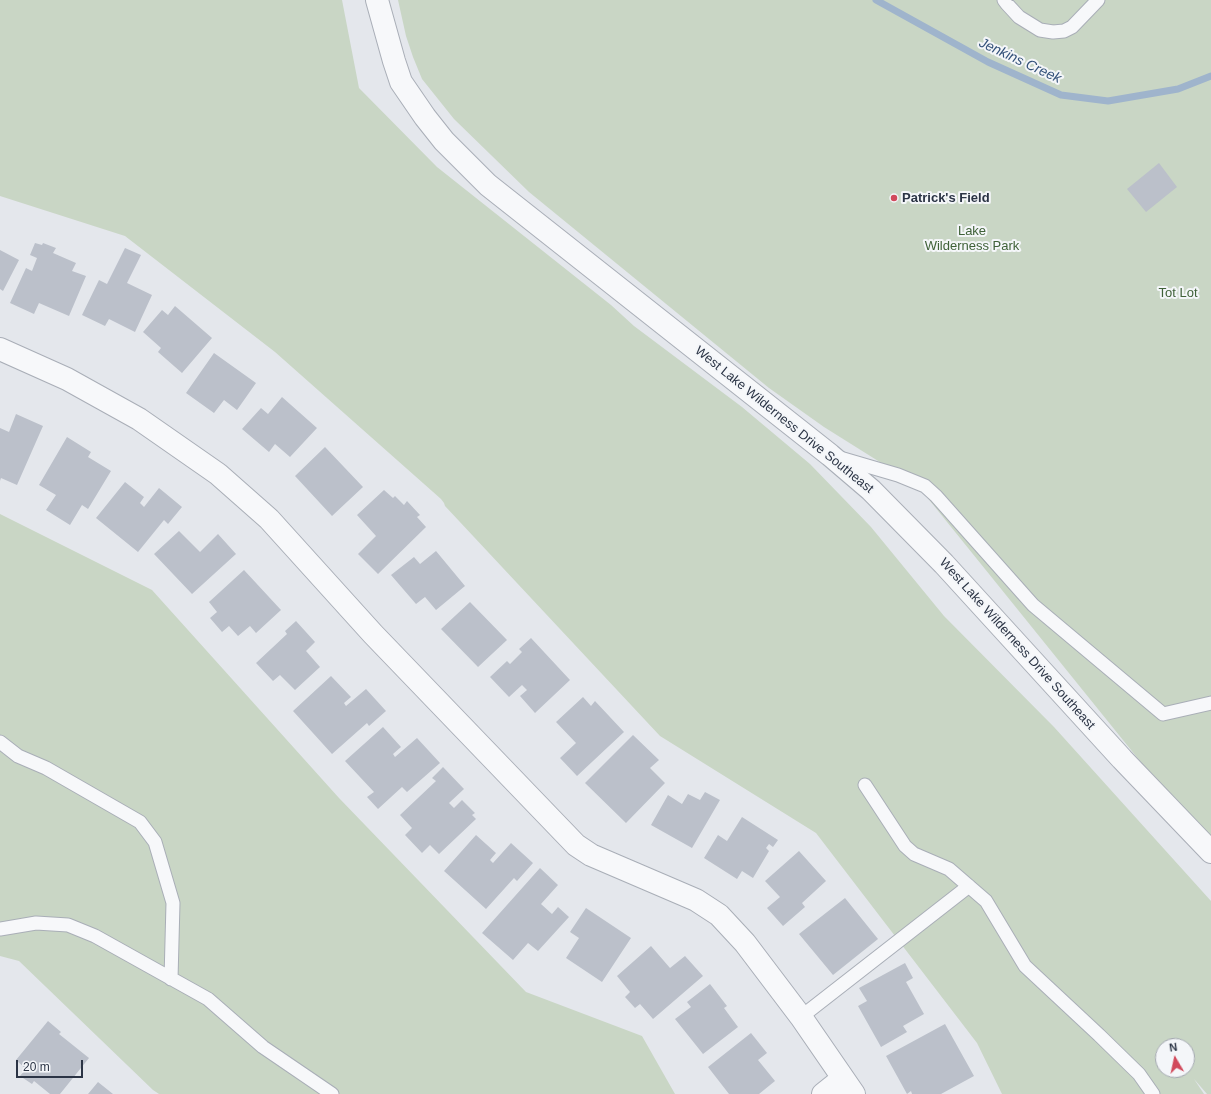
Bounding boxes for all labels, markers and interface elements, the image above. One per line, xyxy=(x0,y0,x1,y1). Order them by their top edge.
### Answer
water label: Jenkins Creek xyxy=(976,35,1064,87)
place label: Patrick's Field xyxy=(902,190,990,206)
marker: Patrick's Field xyxy=(889,193,899,203)
park label: Lake Wilderness Park xyxy=(925,223,1019,254)
park label: Tot Lot xyxy=(1158,285,1198,301)
street label: West Lake Wilderness Drive Southeast xyxy=(692,343,876,497)
street label: West Lake Wilderness Drive Southeast xyxy=(936,555,1098,733)
north arrow xyxy=(1155,1038,1195,1078)
text: N xyxy=(1168,1041,1178,1054)
scale bar xyxy=(18,1052,85,1078)
text: 20 m xyxy=(23,1060,50,1074)

